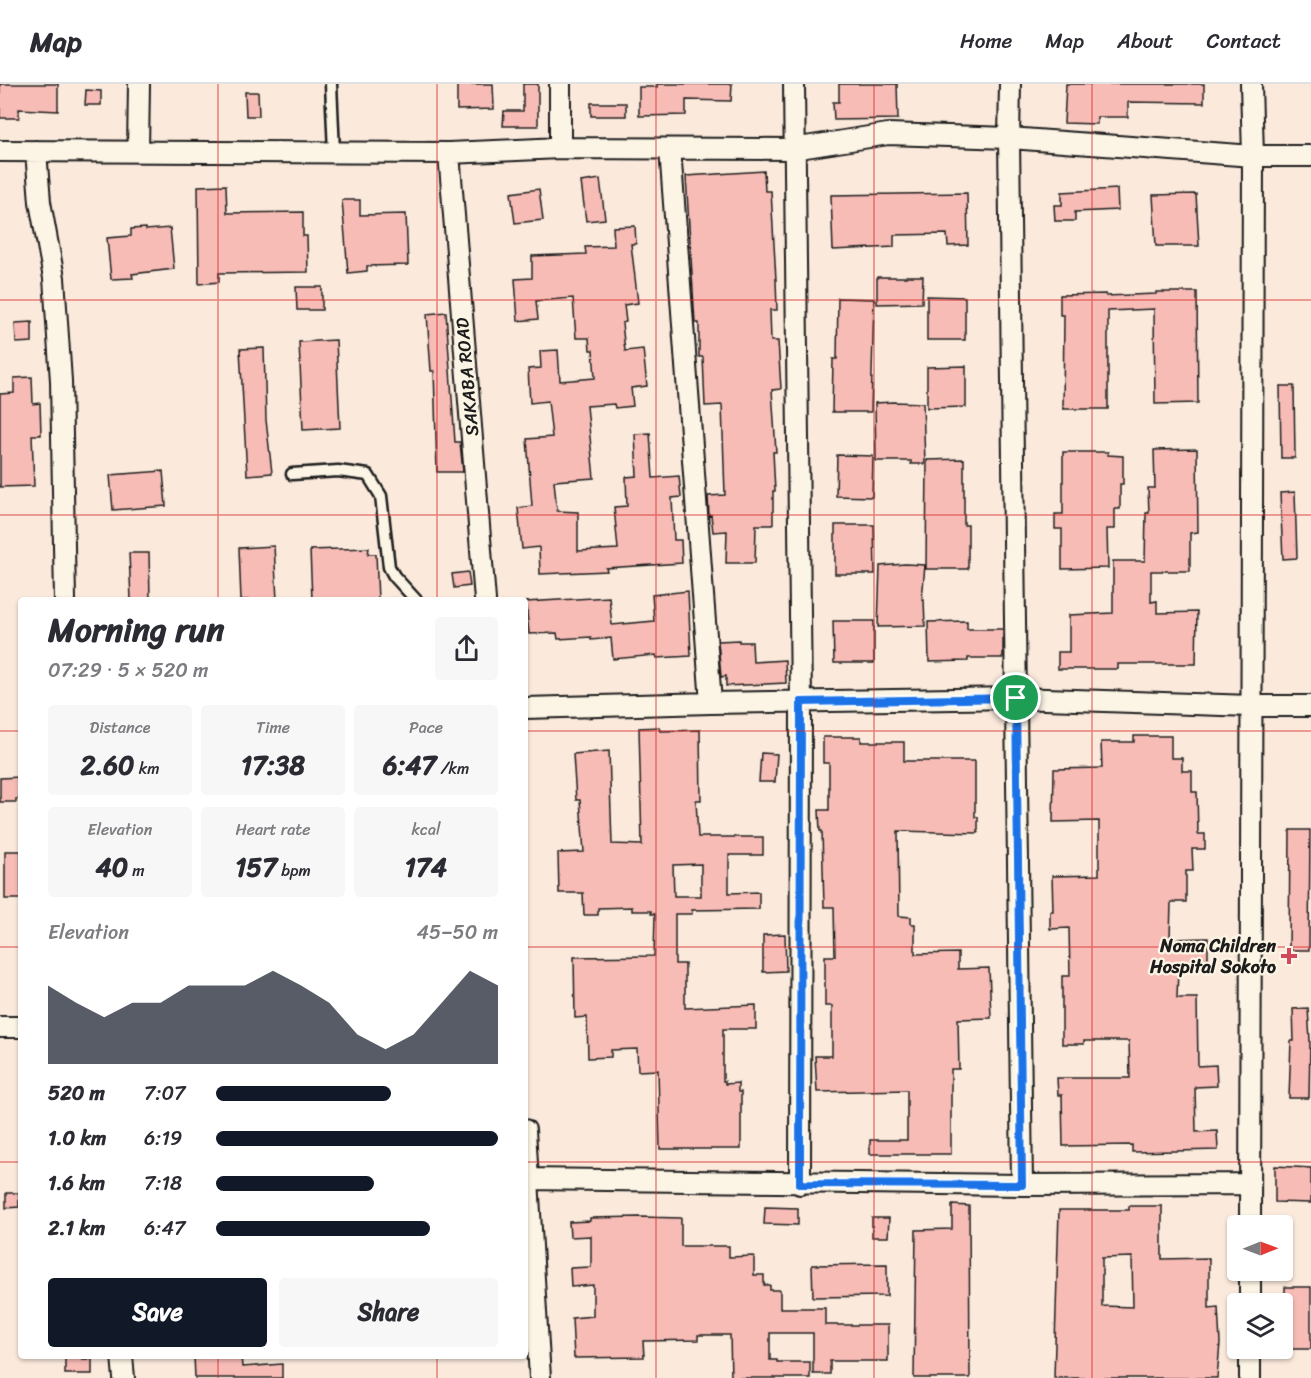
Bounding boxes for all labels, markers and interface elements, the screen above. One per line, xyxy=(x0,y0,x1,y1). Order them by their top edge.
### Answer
text: Map xyxy=(30,17,82,66)
text: Home xyxy=(960,22,1012,60)
text: Map xyxy=(1045,22,1084,60)
text: About xyxy=(1117,22,1174,60)
text: Contact xyxy=(1207,22,1281,60)
street label: SAKABA ROAD xyxy=(446,316,488,438)
text: Morning run xyxy=(48,601,224,659)
button: share xyxy=(435,617,498,680)
text: 07:29 · 5 × 520 m xyxy=(48,653,208,688)
pin xyxy=(990,672,1041,723)
icon: arrive xyxy=(999,681,1032,714)
text: Distance xyxy=(90,713,150,742)
text: Time xyxy=(256,713,290,742)
text: Pace xyxy=(409,713,443,742)
text: 2.60 xyxy=(80,742,135,788)
text: 17:38 xyxy=(241,742,305,788)
text: 6:47 xyxy=(383,742,436,788)
text: km xyxy=(135,754,160,783)
text: /km xyxy=(436,754,469,783)
text: Elevation xyxy=(88,815,152,844)
text: Heart rate xyxy=(235,815,311,844)
text: kcal xyxy=(411,815,441,844)
text: 40 xyxy=(95,844,128,890)
text: 157 xyxy=(235,844,277,890)
text: 174 xyxy=(405,844,447,890)
text: m xyxy=(128,856,145,885)
text: bpm xyxy=(277,856,311,885)
text: Elevation xyxy=(48,915,129,950)
text: 45–50 m xyxy=(417,915,498,950)
place label: Noma Children Hospital Sokoto xyxy=(1149,930,1276,983)
marker: Noma Children Hospital Sokoto xyxy=(1280,947,1298,965)
text: 520 m xyxy=(48,1076,105,1111)
text: 7:07 xyxy=(144,1076,186,1111)
text: 1.0 km xyxy=(48,1121,106,1156)
text: 6:19 xyxy=(144,1121,182,1156)
text: 1.6 km xyxy=(48,1166,105,1201)
text: 7:18 xyxy=(144,1166,182,1201)
text: 2.1 km xyxy=(48,1211,105,1246)
text: 6:47 xyxy=(144,1211,185,1246)
north arrow xyxy=(1227,1215,1293,1281)
map controls xyxy=(1227,1215,1293,1359)
button: Save xyxy=(48,1278,267,1347)
button: Share xyxy=(279,1278,498,1347)
button: layers xyxy=(1227,1293,1293,1359)

